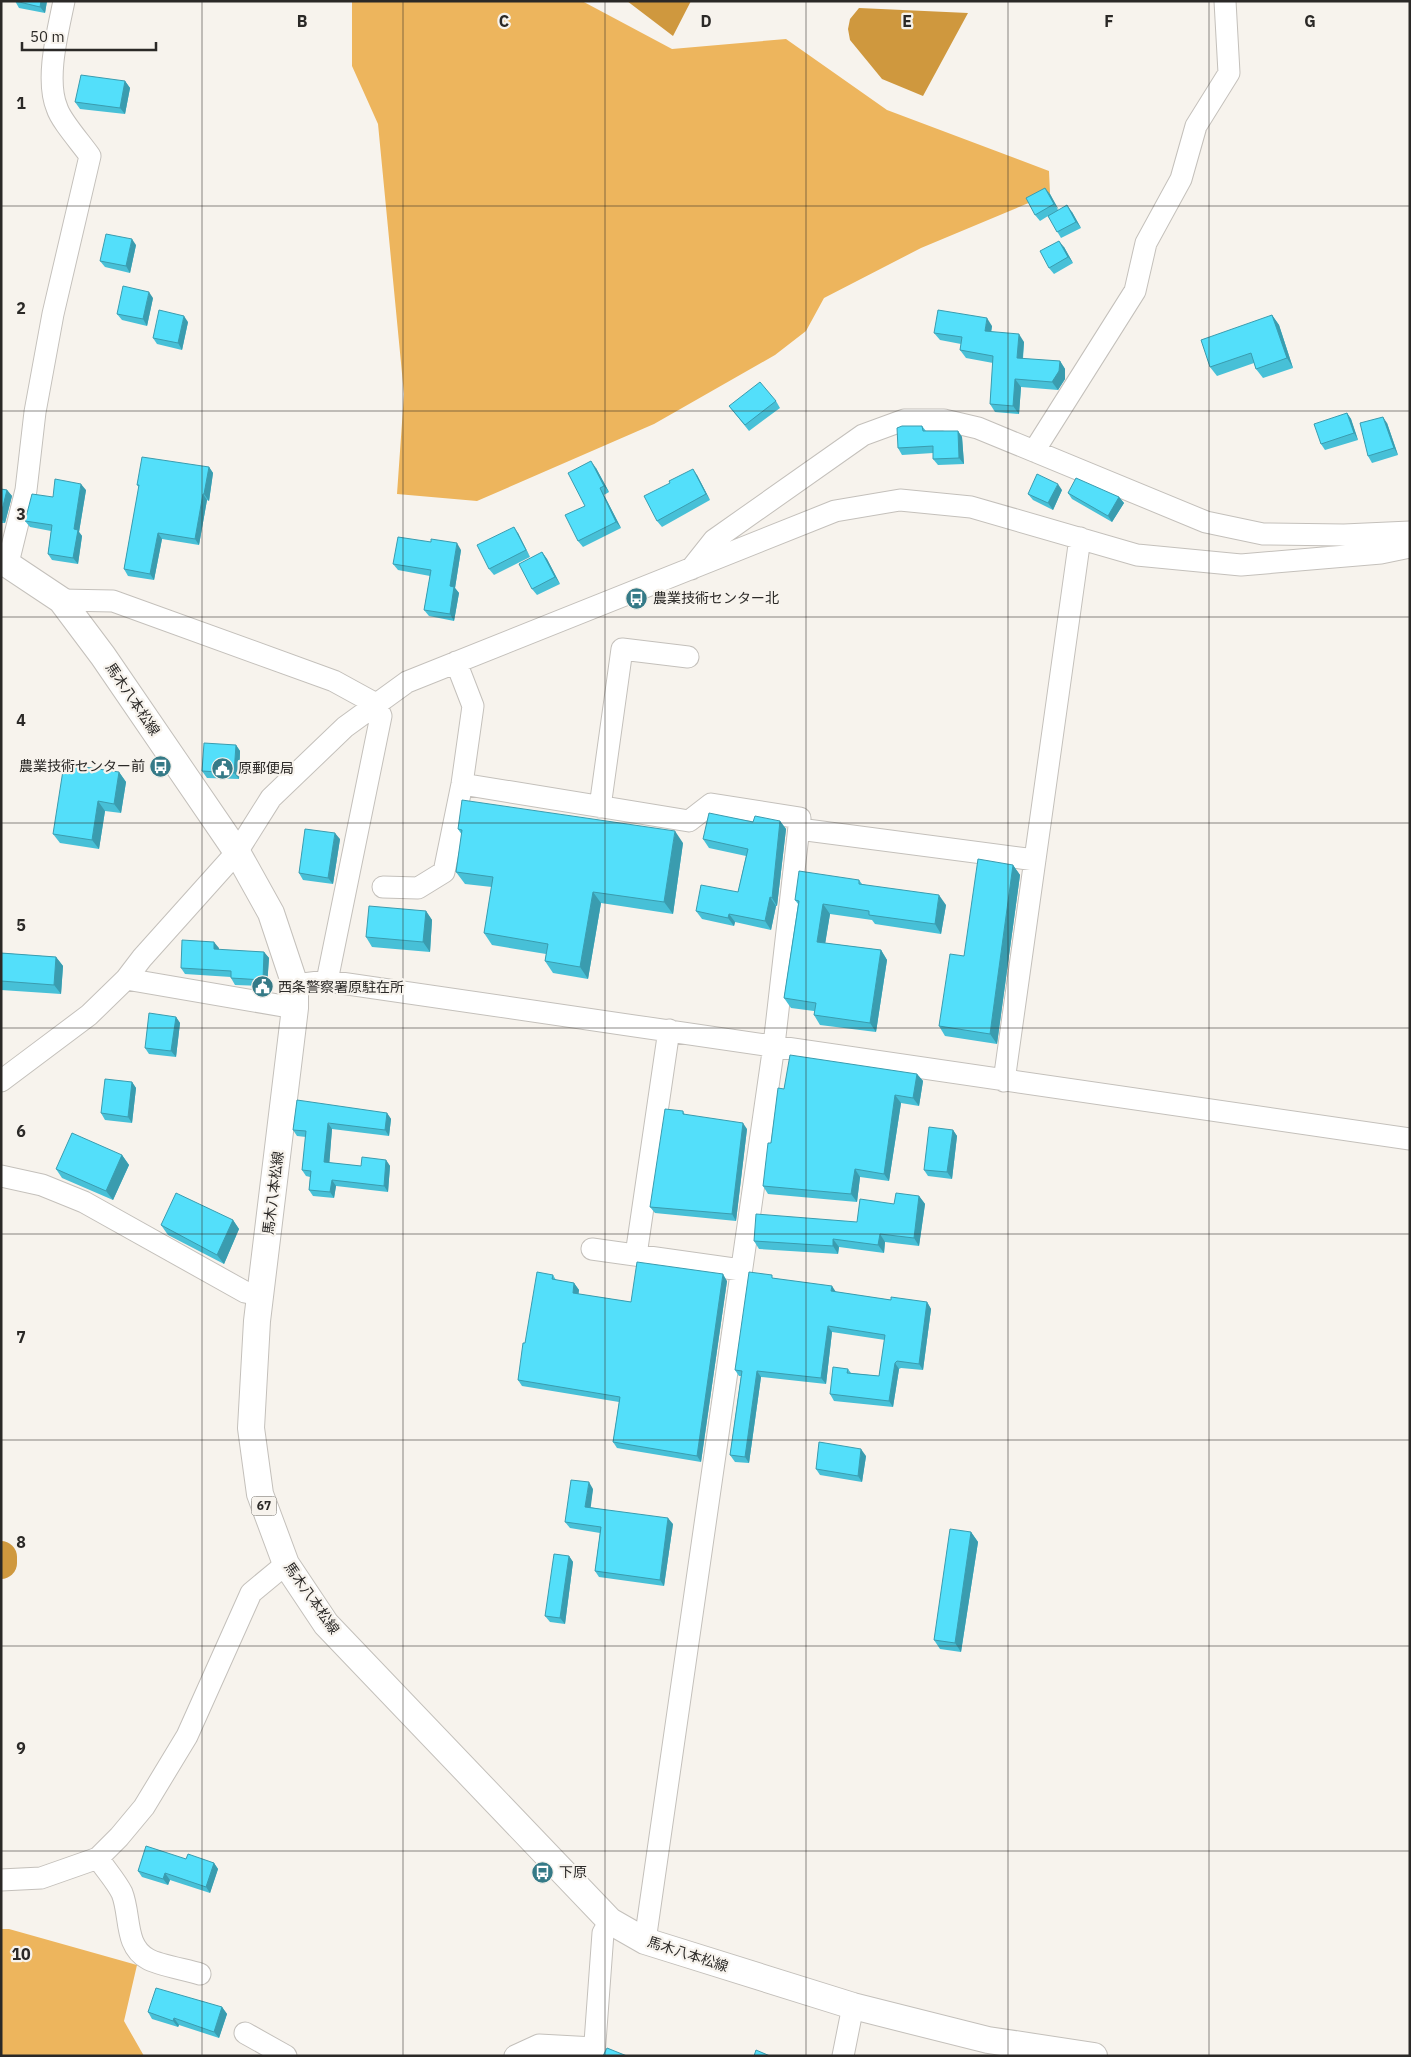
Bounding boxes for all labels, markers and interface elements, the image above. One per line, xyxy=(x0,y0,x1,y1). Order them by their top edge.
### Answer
text: B xyxy=(297,11,308,31)
text: C xyxy=(499,11,509,31)
text: D xyxy=(700,11,712,31)
text: E xyxy=(902,11,912,31)
text: F xyxy=(1104,11,1114,31)
text: G xyxy=(1304,11,1316,31)
scale bar xyxy=(22,20,156,52)
text: 50 m xyxy=(30,27,65,46)
text: 1 xyxy=(16,93,26,113)
text: 2 xyxy=(16,298,26,318)
text: 3 xyxy=(16,504,26,524)
bus stop icon: 農業技術センター北 xyxy=(625,586,649,610)
place label: 農業技術センター北 xyxy=(653,589,779,607)
street label: 馬木八本松線 xyxy=(102,659,164,739)
text: 4 xyxy=(16,710,26,730)
bus stop icon: 農業技術センター前 xyxy=(149,754,173,778)
public building icon: 原郵便局 xyxy=(210,756,234,780)
place label: 農業技術センター前 xyxy=(19,757,145,775)
place label: 原郵便局 xyxy=(238,759,294,777)
text: 5 xyxy=(16,915,26,935)
public building icon: 西条警察署原駐在所 xyxy=(250,975,274,999)
place label: 西条警察署原駐在所 xyxy=(278,978,404,996)
text: 6 xyxy=(16,1121,26,1141)
street label: 馬木八本松線 xyxy=(259,1150,287,1236)
text: 7 xyxy=(16,1327,26,1347)
road number: 67 xyxy=(252,1496,276,1515)
text: 8 xyxy=(16,1532,26,1552)
street label: 馬木八本松線 xyxy=(281,1558,343,1638)
text: 9 xyxy=(16,1738,26,1758)
bus stop icon: 下原 xyxy=(531,1860,555,1884)
place label: 下原 xyxy=(559,1863,587,1881)
street label: 馬木八本松線 xyxy=(645,1932,731,1976)
text: 10 xyxy=(11,1944,31,1964)

